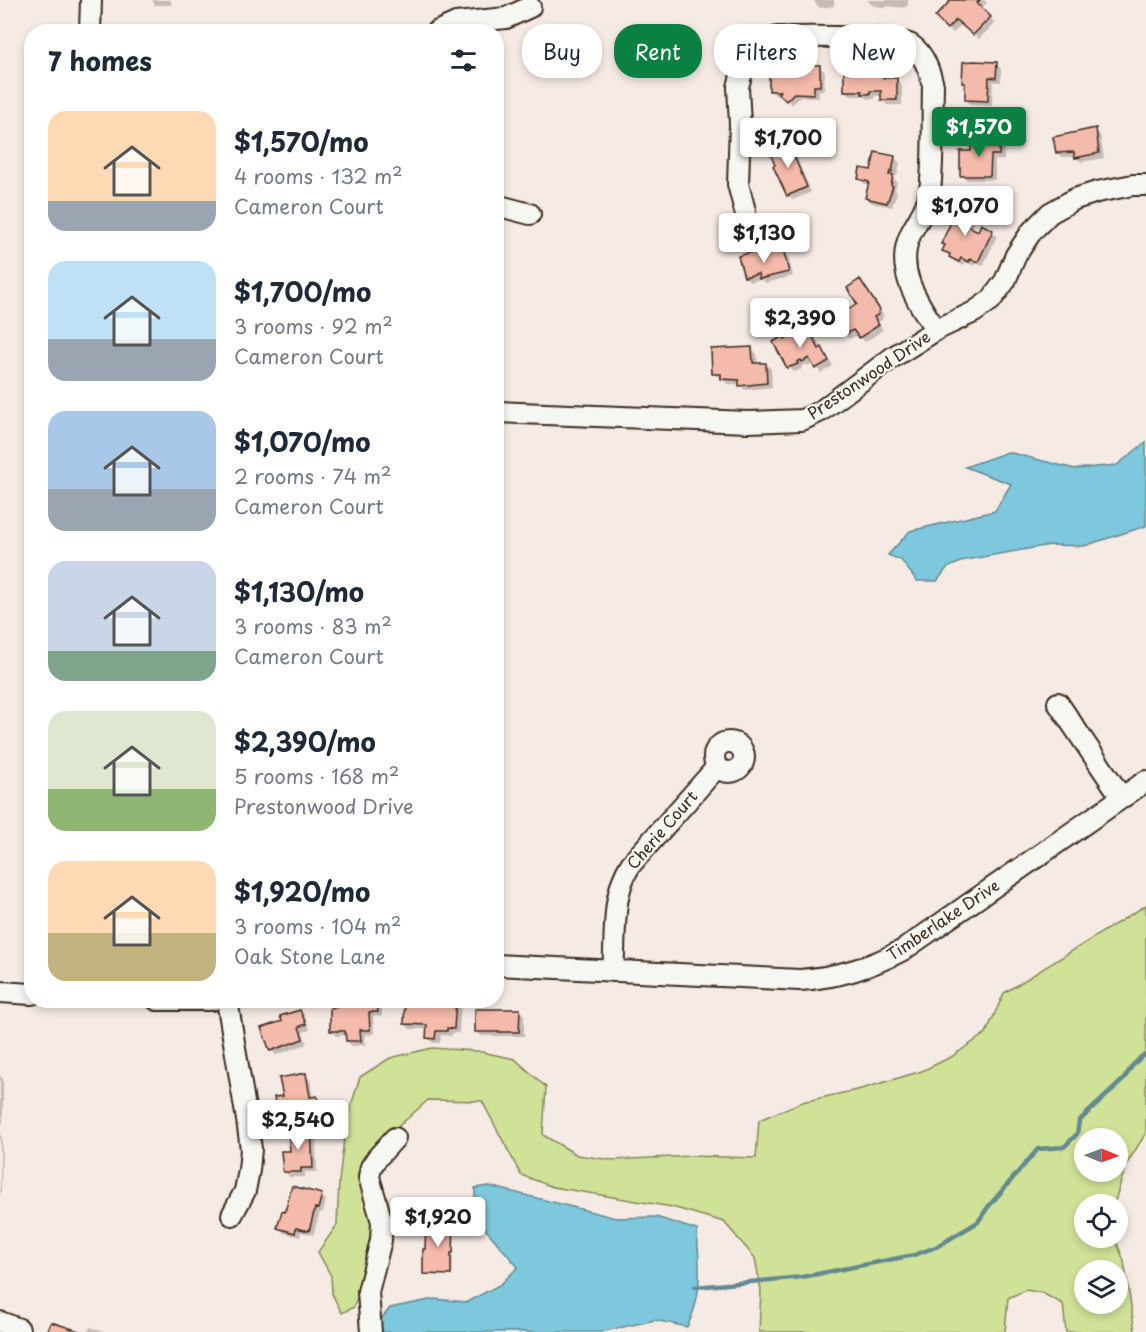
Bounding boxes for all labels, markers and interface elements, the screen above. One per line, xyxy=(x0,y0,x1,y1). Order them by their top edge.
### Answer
chip: Buy xyxy=(522,24,602,78)
chip: Rent xyxy=(614,24,702,78)
chip: Filters xyxy=(714,24,818,78)
chip: New xyxy=(830,24,916,78)
text: 7 homes xyxy=(48,41,152,80)
icon: filters xyxy=(447,44,480,77)
pin: $1,570 xyxy=(930,107,1028,158)
text: $1,570 xyxy=(946,111,1012,141)
pin: $1,700 xyxy=(739,118,837,169)
text: $1,570/mo xyxy=(234,122,369,161)
text: $1,700 xyxy=(754,122,822,152)
icon: home xyxy=(96,135,168,207)
text: 4 rooms · 132 m² xyxy=(234,161,403,191)
pin: $1,070 xyxy=(916,186,1014,237)
text: $1,070 xyxy=(931,190,999,220)
text: Cameron Court xyxy=(234,191,384,221)
pin: $1,130 xyxy=(715,213,813,264)
text: $1,130 xyxy=(733,217,795,247)
text: $1,700/mo xyxy=(234,272,371,311)
icon: home xyxy=(96,285,168,357)
pin: $2,390 xyxy=(751,298,849,349)
text: $2,390 xyxy=(764,302,836,332)
text: 3 rooms · 92 m² xyxy=(234,311,393,341)
street label: Prestonwood Drive xyxy=(802,324,935,424)
text: Cameron Court xyxy=(234,341,384,371)
text: $1,070/mo xyxy=(234,422,371,461)
icon: home xyxy=(96,435,168,507)
text: 2 rooms · 74 m² xyxy=(234,461,391,491)
text: Cameron Court xyxy=(234,491,384,521)
text: $1,130/mo xyxy=(234,572,364,611)
icon: home xyxy=(96,585,168,657)
text: 3 rooms · 83 m² xyxy=(234,611,392,641)
text: Cameron Court xyxy=(234,641,384,671)
text: $2,390/mo xyxy=(234,722,376,761)
icon: home xyxy=(96,735,168,807)
text: 5 rooms · 168 m² xyxy=(234,761,399,791)
street label: Cherie Court xyxy=(620,784,703,874)
text: Prestonwood Drive xyxy=(234,791,414,821)
text: $1,920/mo xyxy=(234,872,370,911)
street label: Timberlake Drive xyxy=(881,873,1003,966)
icon: home xyxy=(96,885,168,957)
text: 3 rooms · 104 m² xyxy=(234,911,401,941)
text: Oak Stone Lane xyxy=(234,941,385,971)
pin: $2,540 xyxy=(249,1100,347,1151)
text: $2,540 xyxy=(261,1104,335,1134)
north arrow xyxy=(1074,1128,1128,1182)
map controls xyxy=(1074,1128,1128,1314)
button: locate xyxy=(1074,1194,1128,1248)
pin: $1,920 xyxy=(389,1197,487,1248)
text: $1,920 xyxy=(404,1201,472,1231)
button: layers xyxy=(1074,1260,1128,1314)

